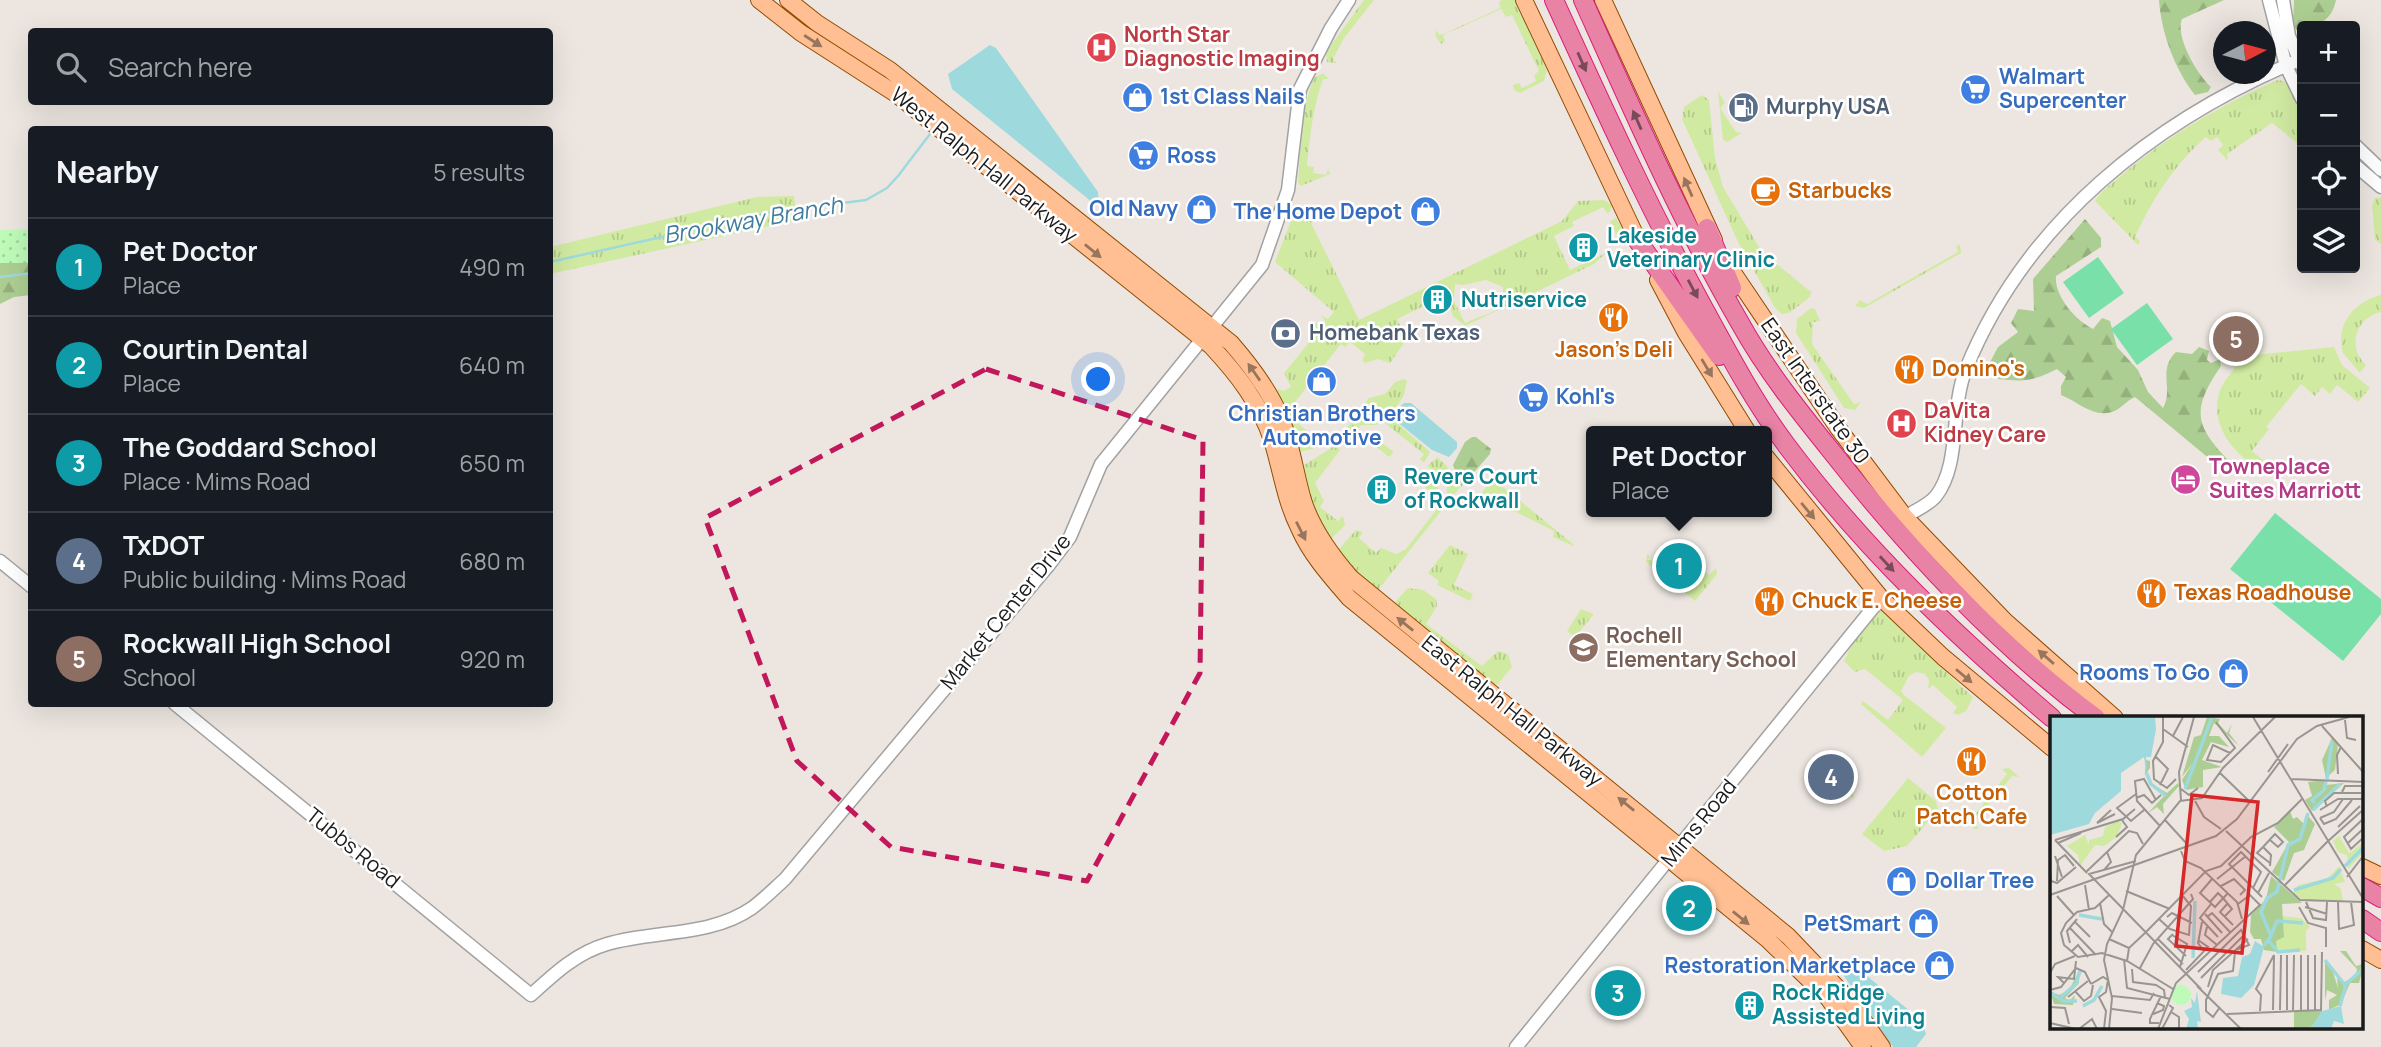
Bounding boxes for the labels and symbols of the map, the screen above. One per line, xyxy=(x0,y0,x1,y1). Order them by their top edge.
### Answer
place label: North Star Diagnostic Imaging xyxy=(1124,20,1320,72)
north arrow xyxy=(2213,21,2276,84)
hospital icon: North Star Diagnostic Imaging xyxy=(1084,30,1118,64)
one-way arrow xyxy=(804,35,823,48)
one-way arrow xyxy=(1577,52,1588,72)
place label: Walmart Supercenter xyxy=(1999,62,2126,114)
supermarket icon: Walmart Supercenter xyxy=(1959,72,1993,106)
street label: West Ralph Hall Parkway xyxy=(885,80,1084,248)
shop icon: 1st Class Nails xyxy=(1120,80,1154,114)
place label: 1st Class Nails xyxy=(1160,82,1305,110)
fuel station icon: Murphy USA xyxy=(1726,90,1760,124)
place label: Murphy USA xyxy=(1766,92,1890,120)
one-way arrow xyxy=(1631,110,1643,130)
supermarket icon: Ross xyxy=(1127,139,1161,173)
place label: Ross xyxy=(1167,141,1216,169)
cafe icon: Starbucks xyxy=(1748,174,1782,208)
one-way arrow xyxy=(1682,176,1693,197)
place label: Starbucks xyxy=(1788,176,1892,204)
water label: Brookway Branch xyxy=(661,187,846,251)
shop icon: Old Navy xyxy=(1184,192,1218,226)
place label: Old Navy xyxy=(1089,194,1178,222)
shop icon: The Home Depot xyxy=(1408,195,1442,229)
place label: The Home Depot xyxy=(1234,197,1402,225)
place label: Lakeside Veterinary Clinic xyxy=(1607,221,1775,273)
building icon: Lakeside Veterinary Clinic xyxy=(1567,231,1601,265)
one-way arrow xyxy=(1083,244,1101,259)
one-way arrow xyxy=(1687,279,1699,298)
building icon: Nutriservice xyxy=(1421,283,1455,317)
place label: Nutriservice xyxy=(1461,285,1587,313)
restaurant icon: Jason's Deli xyxy=(1597,301,1631,335)
street label: East Interstate 30 xyxy=(1755,312,1877,469)
pin: 5 xyxy=(2213,313,2259,365)
bank icon: Homebank Texas xyxy=(1269,316,1303,350)
place label: Homebank Texas xyxy=(1309,318,1480,346)
place label: Jason's Deli xyxy=(1555,335,1673,363)
restaurant icon: Domino's xyxy=(1892,352,1926,386)
place label: Domino's xyxy=(1932,354,2025,382)
one-way arrow xyxy=(1701,358,1713,377)
your location xyxy=(1081,362,1115,396)
one-way arrow xyxy=(1248,363,1261,382)
shop icon: Christian Brothers Automotive xyxy=(1305,365,1339,399)
supermarket icon: Kohl's xyxy=(1516,380,1550,414)
place label: Kohl's xyxy=(1556,382,1615,410)
place label: DaVita Kidney Care xyxy=(1924,396,2046,448)
place label: Christian Brothers Automotive xyxy=(1228,399,1416,451)
hospital icon: DaVita Kidney Care xyxy=(1884,406,1918,440)
place label: Towneplace Suites Marriott xyxy=(2209,452,2361,504)
place label: Revere Court of Rockwall xyxy=(1404,462,1538,514)
hotel icon: Towneplace Suites Marriott xyxy=(2169,462,2203,496)
building icon: Revere Court of Rockwall xyxy=(1364,472,1398,506)
one-way arrow xyxy=(1800,502,1816,520)
one-way arrow xyxy=(1295,521,1306,541)
street label: Market Center Drive xyxy=(934,528,1077,695)
pin: 1 xyxy=(1656,540,1702,592)
one-way arrow xyxy=(1878,555,1894,572)
restaurant icon: Texas Roadhouse xyxy=(2134,576,2168,610)
place label: Texas Roadhouse xyxy=(2174,578,2351,606)
restaurant icon: Chuck E. Cheese xyxy=(1752,584,1786,618)
place label: Chuck E. Cheese xyxy=(1792,586,1962,614)
one-way arrow xyxy=(1396,616,1414,631)
place label: Rochell Elementary School xyxy=(1606,621,1797,673)
street label: East Ralph Hall Parkway xyxy=(1416,628,1609,792)
school or university icon: Rochell Elementary School xyxy=(1566,631,1600,665)
one-way arrow xyxy=(2037,650,2054,665)
shop icon: Rooms To Go xyxy=(2216,656,2250,690)
place label: Rooms To Go xyxy=(2079,658,2210,686)
one-way arrow xyxy=(1956,668,1973,683)
inset map xyxy=(2050,716,2364,1030)
restaurant icon: Cotton Patch Cafe xyxy=(1955,744,1989,778)
pin: 4 xyxy=(1808,751,1854,803)
street label: Mims Road xyxy=(1654,773,1742,872)
place label: Cotton Patch Cafe xyxy=(1917,778,2027,830)
one-way arrow xyxy=(1617,797,1634,812)
street label: Tubbs Road xyxy=(301,801,407,894)
shop icon: Dollar Tree xyxy=(1885,864,1919,898)
place label: Dollar Tree xyxy=(1925,866,2034,894)
pin: 2 xyxy=(1666,882,1712,934)
shop icon: PetSmart xyxy=(1907,907,1941,941)
place label: PetSmart xyxy=(1804,909,1901,937)
one-way arrow xyxy=(1732,910,1750,925)
shop icon: Restoration Marketplace xyxy=(1922,949,1956,983)
place label: Restoration Marketplace xyxy=(1665,951,1916,979)
pin: 3 xyxy=(1595,967,1641,1019)
place label: Rock Ridge Assisted Living xyxy=(1772,978,1925,1030)
building icon: Rock Ridge Assisted Living xyxy=(1732,988,1766,1022)

